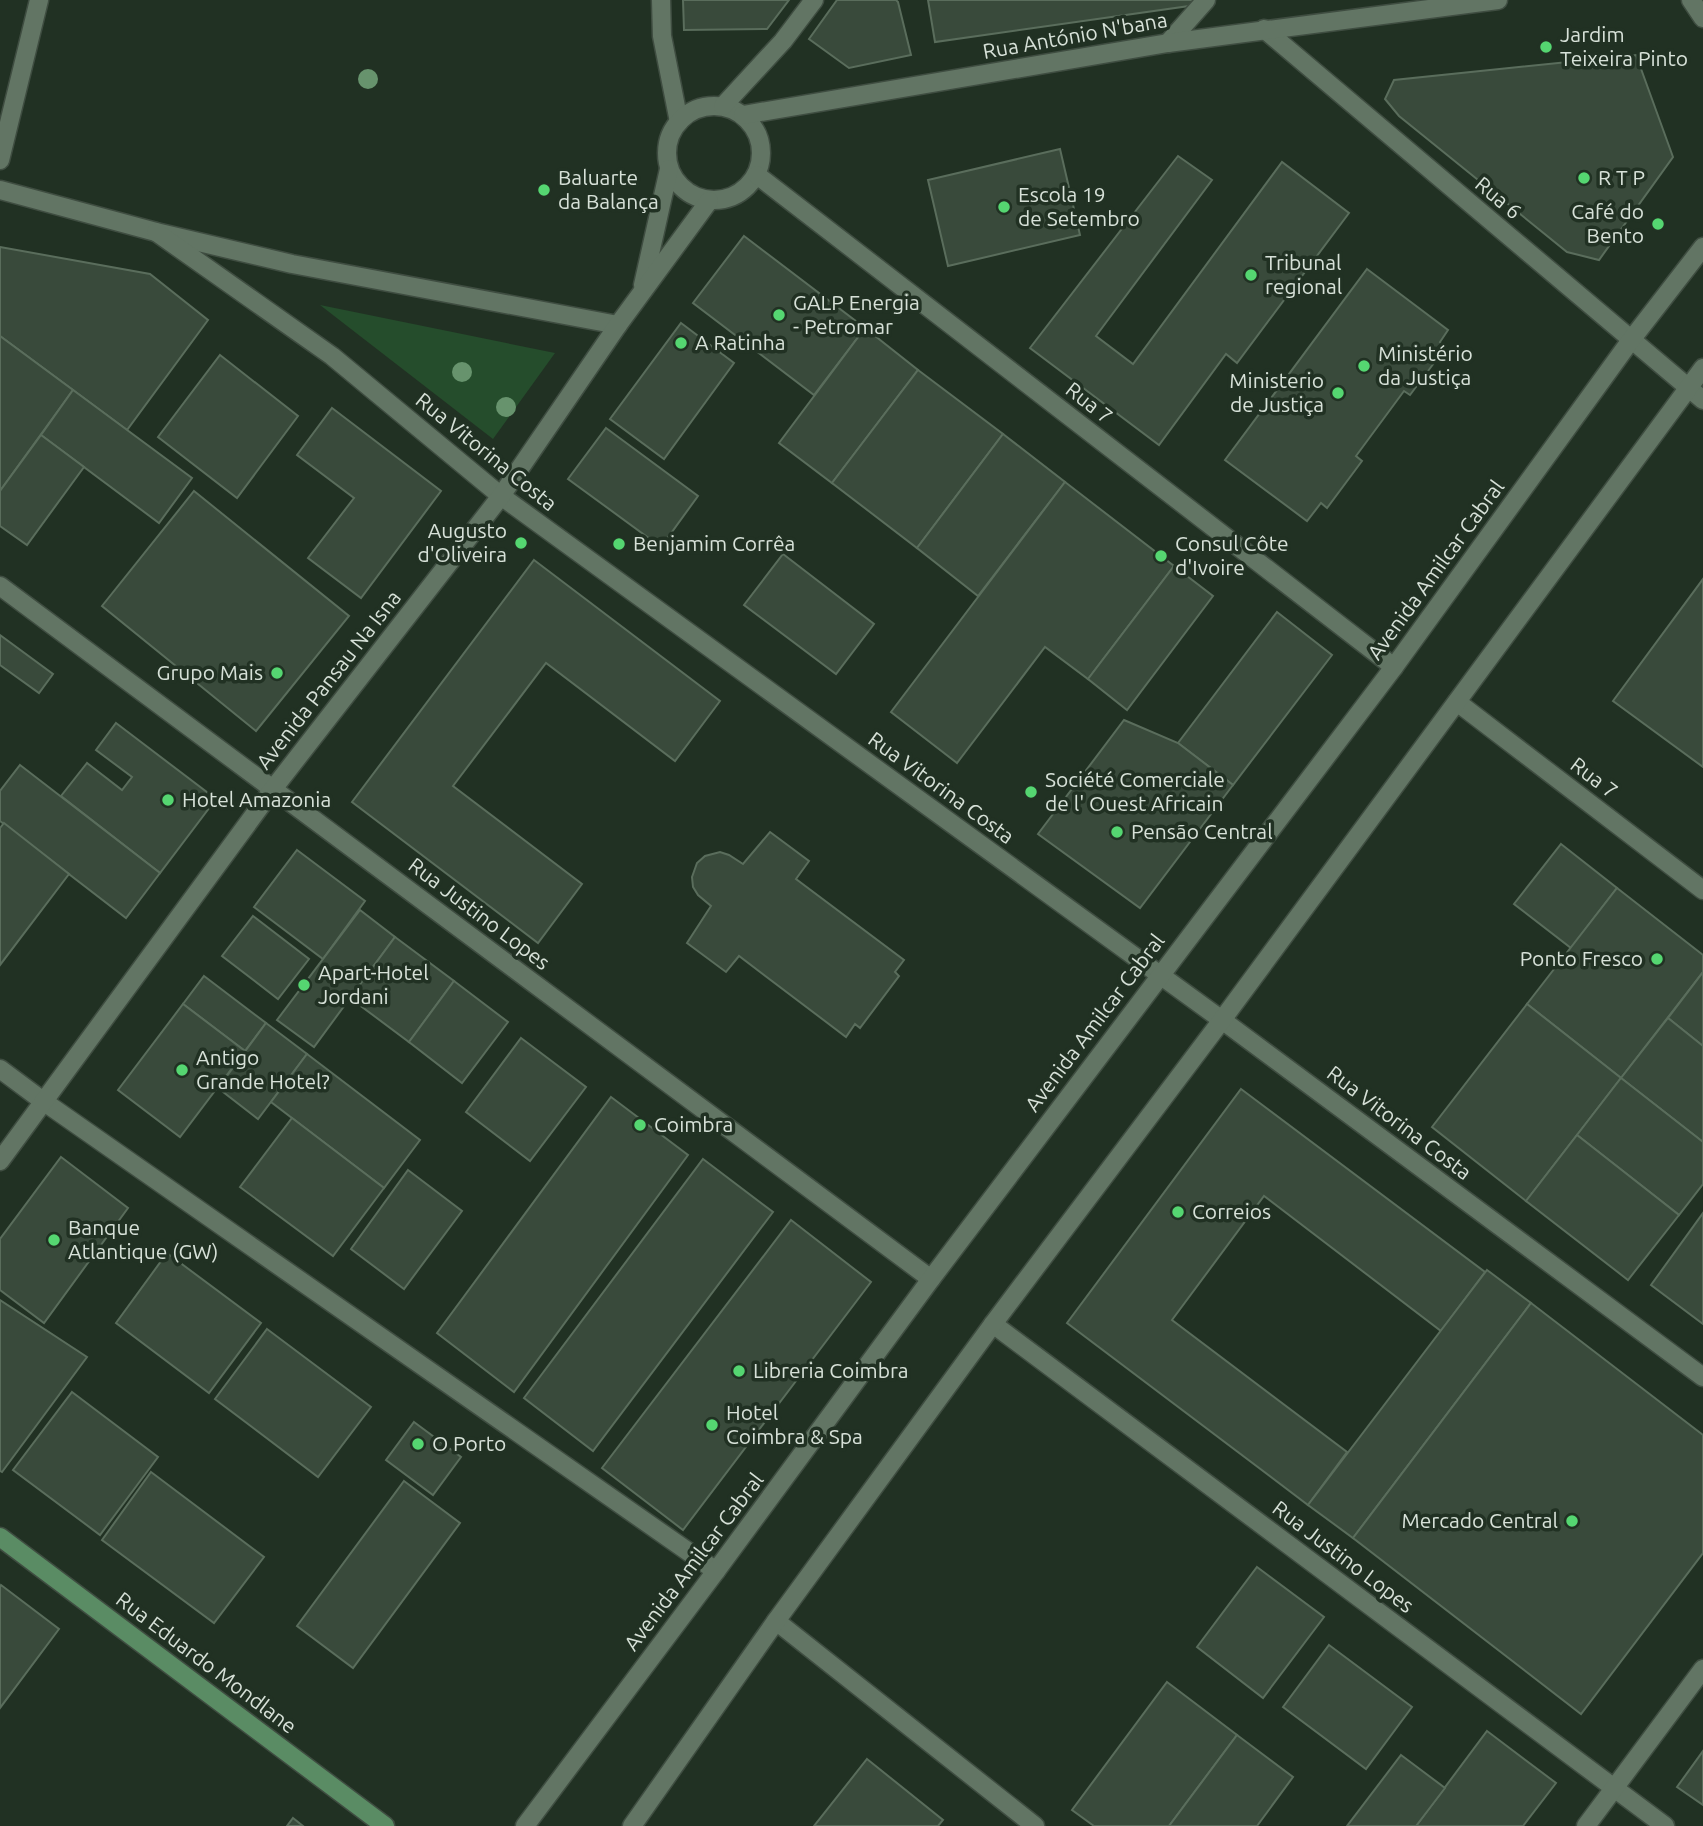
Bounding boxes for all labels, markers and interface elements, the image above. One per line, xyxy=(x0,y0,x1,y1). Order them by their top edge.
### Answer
street label: Rua António N'bana xyxy=(981,7,1169,63)
place label: Jardim Teixeira Pinto xyxy=(1560,22,1688,70)
marker: Jardim Teixeira Pinto xyxy=(1538,39,1554,55)
place label: Baluarte da Balança xyxy=(558,165,659,213)
place label: R T P xyxy=(1598,165,1645,189)
marker: R T P xyxy=(1576,170,1592,186)
street label: Rua 6 xyxy=(1471,171,1526,223)
marker: Baluarte da Balança xyxy=(536,182,552,198)
place label: Escola 19 de Setembro xyxy=(1018,182,1140,230)
marker: Escola 19 de Setembro xyxy=(996,199,1012,215)
place label: Café do Bento xyxy=(1571,199,1644,247)
marker: Café do Bento xyxy=(1650,216,1666,232)
place label: Tribunal regional xyxy=(1265,250,1342,298)
marker: Tribunal regional xyxy=(1243,267,1259,283)
place label: GALP Energia - Petromar xyxy=(793,290,920,338)
marker: GALP Energia - Petromar xyxy=(771,307,787,323)
place label: A Ratinha xyxy=(695,330,785,354)
marker: A Ratinha xyxy=(673,335,689,351)
place label: Ministério da Justiça xyxy=(1378,341,1473,389)
marker: Ministério da Justiça xyxy=(1356,358,1372,374)
place label: Ministerio de Justiça xyxy=(1229,368,1324,416)
street label: Rua 7 xyxy=(1062,377,1118,428)
marker: Ministerio de Justiça xyxy=(1330,385,1346,401)
street label: Rua Vitorina Costa xyxy=(411,387,562,515)
street label: Avenida Amilcar Cabral xyxy=(1362,475,1508,664)
place label: Augusto d'Oliveira xyxy=(417,518,507,566)
place label: Benjamim Corrêa xyxy=(633,531,795,555)
place label: Consul Côte d'Ivoire xyxy=(1175,531,1288,579)
marker: Augusto d'Oliveira xyxy=(513,535,529,551)
marker: Benjamim Corrêa xyxy=(611,536,627,552)
marker: Consul Côte d'Ivoire xyxy=(1153,548,1169,564)
street label: Avenida Pansau Na Isna xyxy=(251,585,405,773)
place label: Grupo Mais xyxy=(156,660,263,684)
marker: Grupo Mais xyxy=(269,665,285,681)
street label: Rua Vitorina Costa xyxy=(864,726,1019,848)
street label: Rua 7 xyxy=(1566,752,1623,803)
place label: Société Comerciale de l' Ouest Africain xyxy=(1045,767,1225,815)
marker: Société Comerciale de l' Ouest Africain xyxy=(1023,784,1039,800)
place label: Hotel Amazonia xyxy=(182,787,331,811)
marker: Hotel Amazonia xyxy=(160,792,176,808)
place label: Pensão Central xyxy=(1131,819,1273,843)
marker: Pensão Central xyxy=(1109,824,1125,840)
street label: Rua Justino Lopes xyxy=(404,852,555,974)
street label: Avenida Amilcar Cabral xyxy=(1020,929,1169,1116)
place label: Ponto Fresco xyxy=(1520,946,1643,970)
marker: Ponto Fresco xyxy=(1649,951,1665,967)
place label: Apart-Hotel Jordani xyxy=(318,960,429,1008)
marker: Apart-Hotel Jordani xyxy=(296,977,312,993)
place label: Antigo Grande Hotel? xyxy=(196,1045,330,1093)
street label: Rua Vitorina Costa xyxy=(1323,1060,1476,1184)
marker: Antigo Grande Hotel? xyxy=(174,1062,190,1078)
place label: Coimbra xyxy=(654,1112,733,1136)
marker: Coimbra xyxy=(632,1117,648,1133)
place label: Correios xyxy=(1192,1199,1271,1223)
marker: Correios xyxy=(1170,1204,1186,1220)
place label: Banque Atlantique (GW) xyxy=(68,1215,218,1263)
marker: Banque Atlantique (GW) xyxy=(46,1232,62,1248)
place label: Libreria Coimbra xyxy=(753,1358,909,1382)
marker: Libreria Coimbra xyxy=(731,1363,747,1379)
place label: Hotel Coimbra & Spa xyxy=(726,1400,863,1448)
marker: Hotel Coimbra & Spa xyxy=(704,1417,720,1433)
place label: O Porto xyxy=(432,1431,506,1455)
marker: O Porto xyxy=(410,1436,426,1452)
street label: Avenida Amilcar Cabral xyxy=(619,1468,768,1655)
street label: Rua Justino Lopes xyxy=(1268,1495,1419,1617)
place label: Mercado Central xyxy=(1401,1508,1558,1532)
marker: Mercado Central xyxy=(1564,1513,1580,1529)
street label: Rua Eduardo Mondlane xyxy=(112,1587,301,1738)

